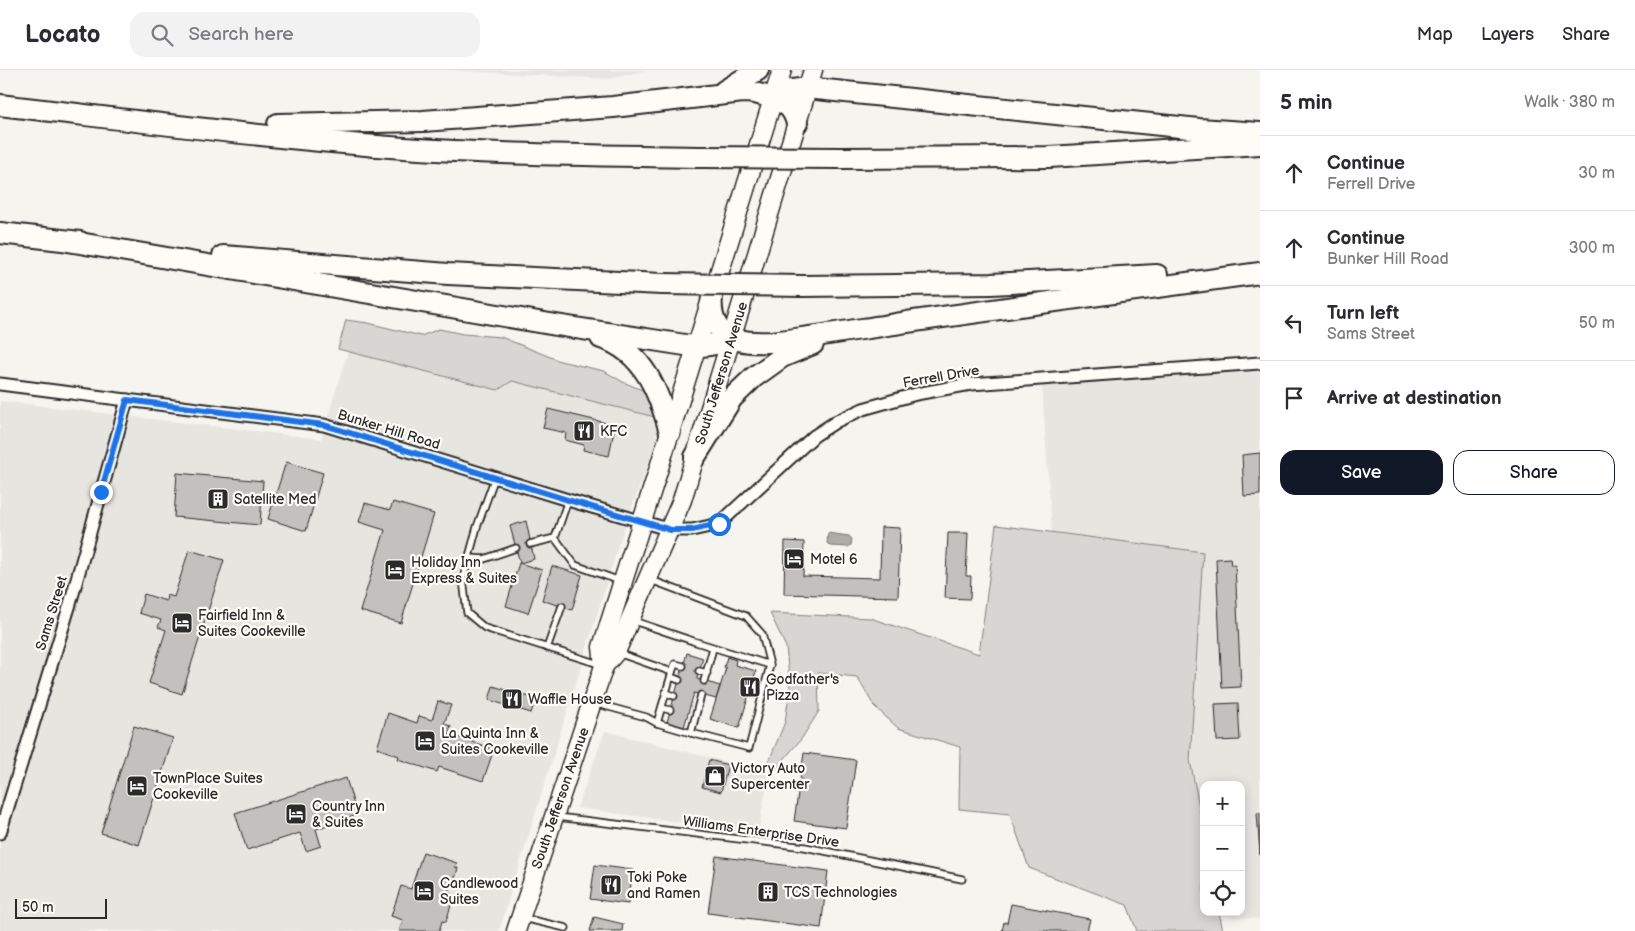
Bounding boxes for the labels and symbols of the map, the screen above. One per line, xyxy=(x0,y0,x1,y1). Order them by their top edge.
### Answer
street label: South Jefferson Avenue xyxy=(692,300,751,447)
street label: Ferrell Drive xyxy=(902,361,981,392)
street label: Bunker Hill Road xyxy=(335,406,442,453)
restaurant icon: KFC xyxy=(572,419,596,443)
place label: KFC xyxy=(600,423,627,440)
route end xyxy=(90,481,113,504)
building icon: Satellite Med xyxy=(206,487,230,511)
place label: Satellite Med xyxy=(234,491,316,508)
route start xyxy=(708,513,731,536)
hotel icon: Motel 6 xyxy=(782,547,806,571)
place label: Motel 6 xyxy=(810,551,858,568)
place label: Holiday Inn Express & Suites xyxy=(411,554,517,587)
hotel icon: Holiday Inn Express & Suites xyxy=(383,558,407,582)
street label: Sams Street xyxy=(32,573,71,652)
place label: Fairfield Inn & Suites Cookeville xyxy=(198,607,306,640)
hotel icon: Fairfield Inn & Suites Cookeville xyxy=(170,611,194,635)
place label: Godfather's Pizza xyxy=(766,671,839,704)
restaurant icon: Godfather's Pizza xyxy=(738,675,762,699)
restaurant icon: Waffle House xyxy=(500,687,524,711)
place label: Waffle House xyxy=(528,691,612,708)
place label: La Quinta Inn & Suites Cookeville xyxy=(441,725,549,758)
street label: South Jefferson Avenue xyxy=(528,725,593,871)
hotel icon: La Quinta Inn & Suites Cookeville xyxy=(413,729,437,753)
place label: Victory Auto Supercenter xyxy=(731,760,810,793)
shop icon: Victory Auto Supercenter xyxy=(703,764,727,788)
place label: TownPlace Suites Cookeville xyxy=(153,770,263,803)
hotel icon: TownPlace Suites Cookeville xyxy=(125,774,149,798)
place label: Country Inn & Suites xyxy=(312,798,385,831)
hotel icon: Country Inn & Suites xyxy=(284,802,308,826)
street label: Williams Enterprise Drive xyxy=(682,812,840,851)
place label: Toki Poke and Ramen xyxy=(627,869,700,902)
restaurant icon: Toki Poke and Ramen xyxy=(599,873,623,897)
place label: Candlewood Suites xyxy=(440,875,518,908)
hotel icon: Candlewood Suites xyxy=(412,879,436,903)
building icon: TCS Technologies xyxy=(756,880,780,904)
place label: TCS Technologies xyxy=(784,884,897,901)
scale bar xyxy=(15,896,108,919)

